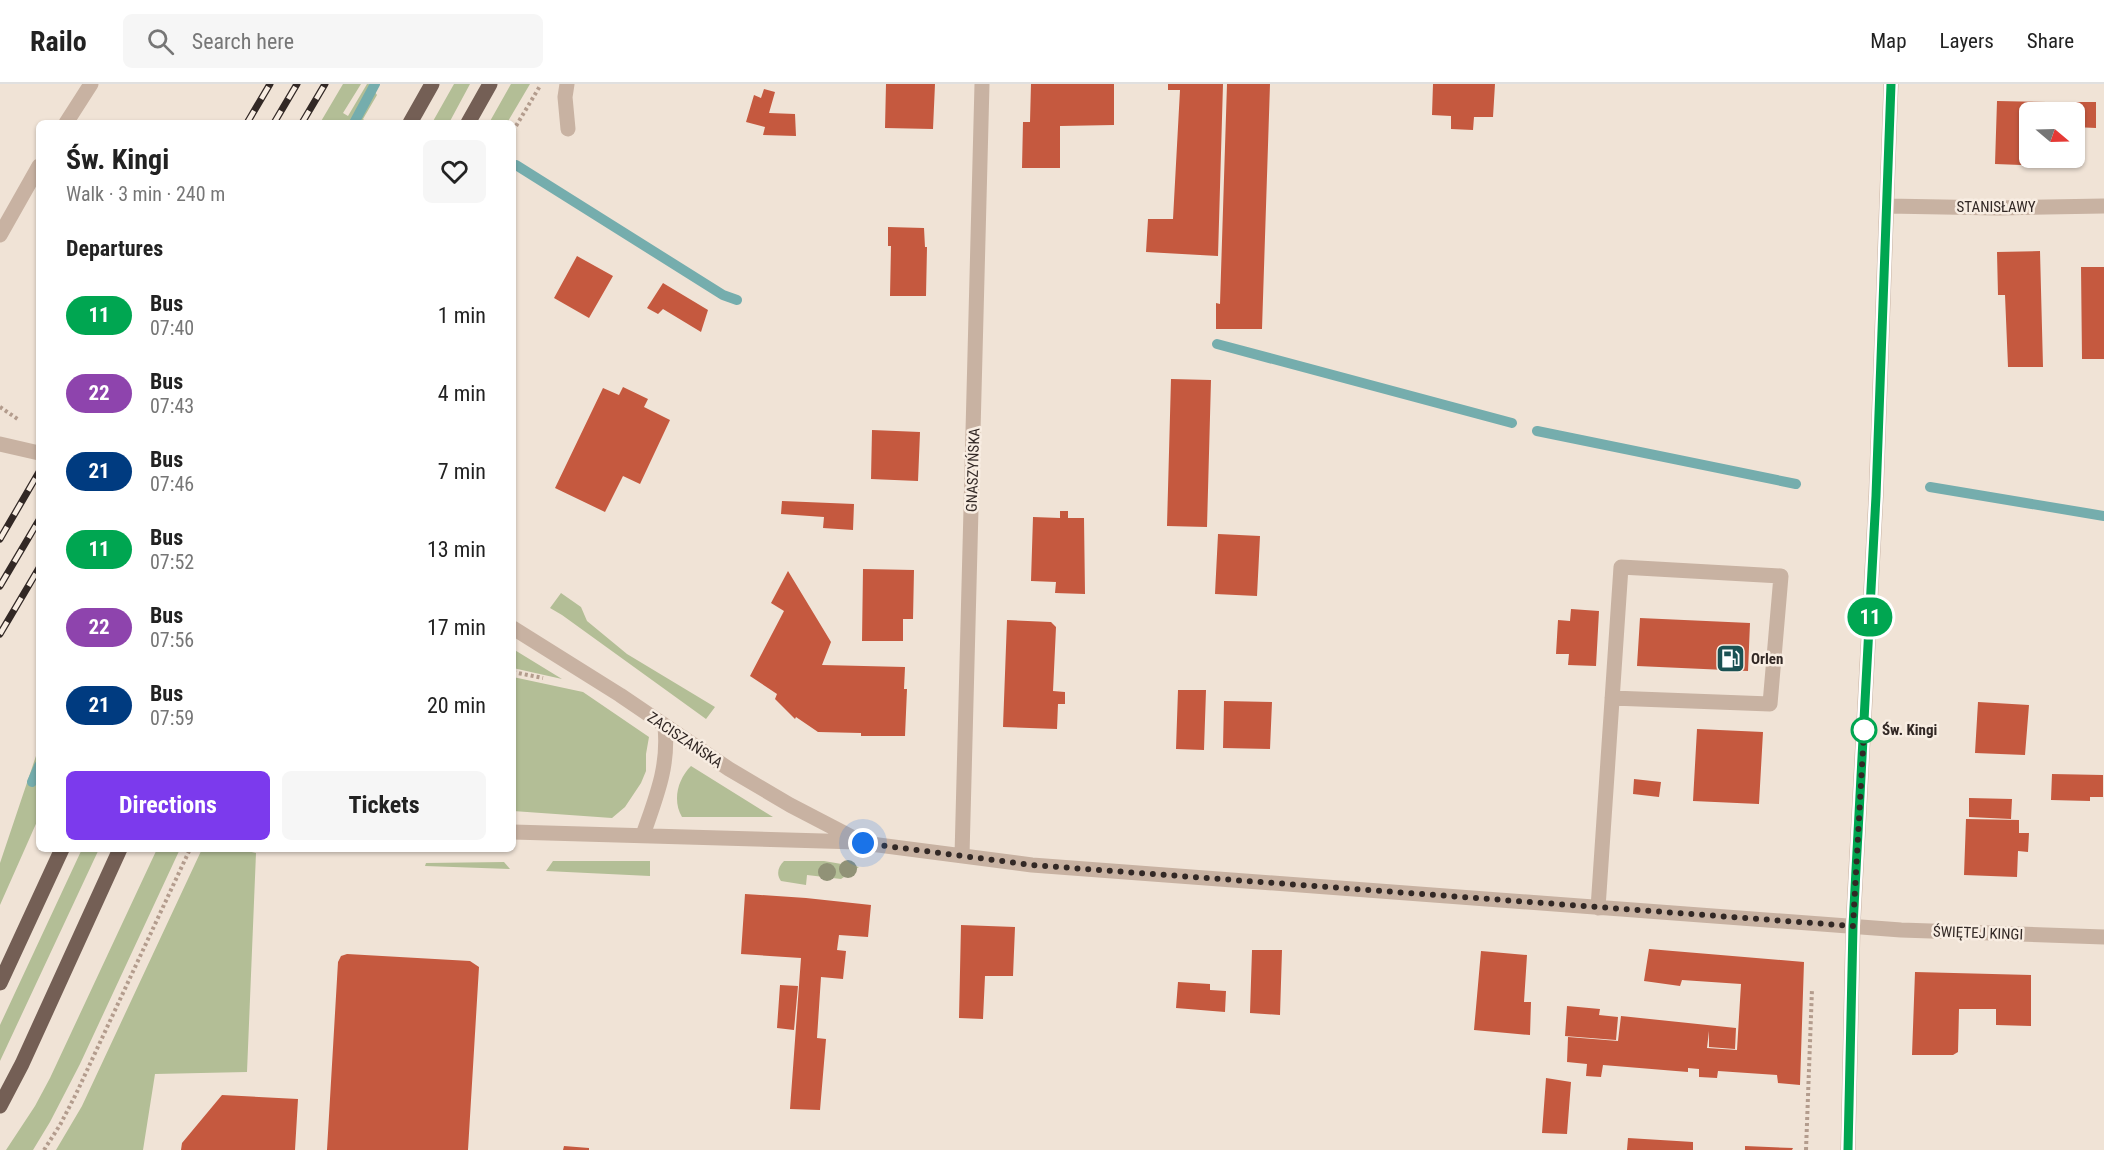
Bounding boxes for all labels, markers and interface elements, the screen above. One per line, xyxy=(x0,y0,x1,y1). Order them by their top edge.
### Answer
search box xyxy=(123,14,543,68)
text: Railo xyxy=(30,25,87,58)
icon: search xyxy=(144,25,177,58)
text: Search here xyxy=(192,29,294,54)
text: Map xyxy=(1870,29,1907,53)
text: Layers xyxy=(1940,29,1994,53)
text: Share xyxy=(2027,29,2074,53)
north arrow xyxy=(2019,102,2085,168)
map controls xyxy=(2019,102,2085,168)
button: heart xyxy=(423,140,486,203)
text: Św. Kingi xyxy=(66,143,169,176)
text: Walk · 3 min · 240 m xyxy=(66,182,225,206)
street label: STANISŁAWY xyxy=(1956,198,2036,216)
text: Departures xyxy=(66,236,163,261)
text: Bus xyxy=(150,291,183,316)
text: 11 xyxy=(88,303,110,327)
text: 1 min xyxy=(438,303,486,328)
text: 07:40 xyxy=(150,316,194,340)
text: Bus xyxy=(150,369,183,394)
text: 22 xyxy=(88,381,110,405)
text: 4 min xyxy=(438,381,486,406)
text: 07:43 xyxy=(150,394,194,418)
street label: GNASZYŃSKA xyxy=(963,427,983,512)
text: Bus xyxy=(150,447,183,472)
text: 21 xyxy=(88,459,110,483)
text: 7 min xyxy=(438,459,486,484)
text: 07:46 xyxy=(150,472,194,496)
text: Bus xyxy=(150,525,183,550)
text: 11 xyxy=(88,537,110,561)
text: 13 min xyxy=(427,537,486,562)
text: 07:52 xyxy=(150,550,194,574)
line badge: 11 xyxy=(1843,598,1897,636)
text: Bus xyxy=(150,603,183,628)
text: 11 xyxy=(1859,605,1881,629)
text: 22 xyxy=(88,615,110,639)
text: 17 min xyxy=(427,615,486,640)
text: 07:56 xyxy=(150,628,194,652)
fuel station icon: Orlen xyxy=(1714,643,1746,675)
place label: Orlen xyxy=(1751,650,1783,668)
text: Bus xyxy=(150,681,183,706)
text: 21 xyxy=(88,693,110,717)
text: 20 min xyxy=(427,693,486,718)
text: 07:59 xyxy=(150,706,194,730)
street label: ZACISZAŃSKA xyxy=(644,708,726,772)
marker: Św. Kingi xyxy=(1851,717,1877,743)
place label: Św. Kingi xyxy=(1882,721,1937,739)
button: Directions xyxy=(66,771,270,840)
button: Tickets xyxy=(282,771,486,840)
your location xyxy=(848,828,878,858)
street label: ŚWIĘTEJ KINGI xyxy=(1933,922,2023,944)

